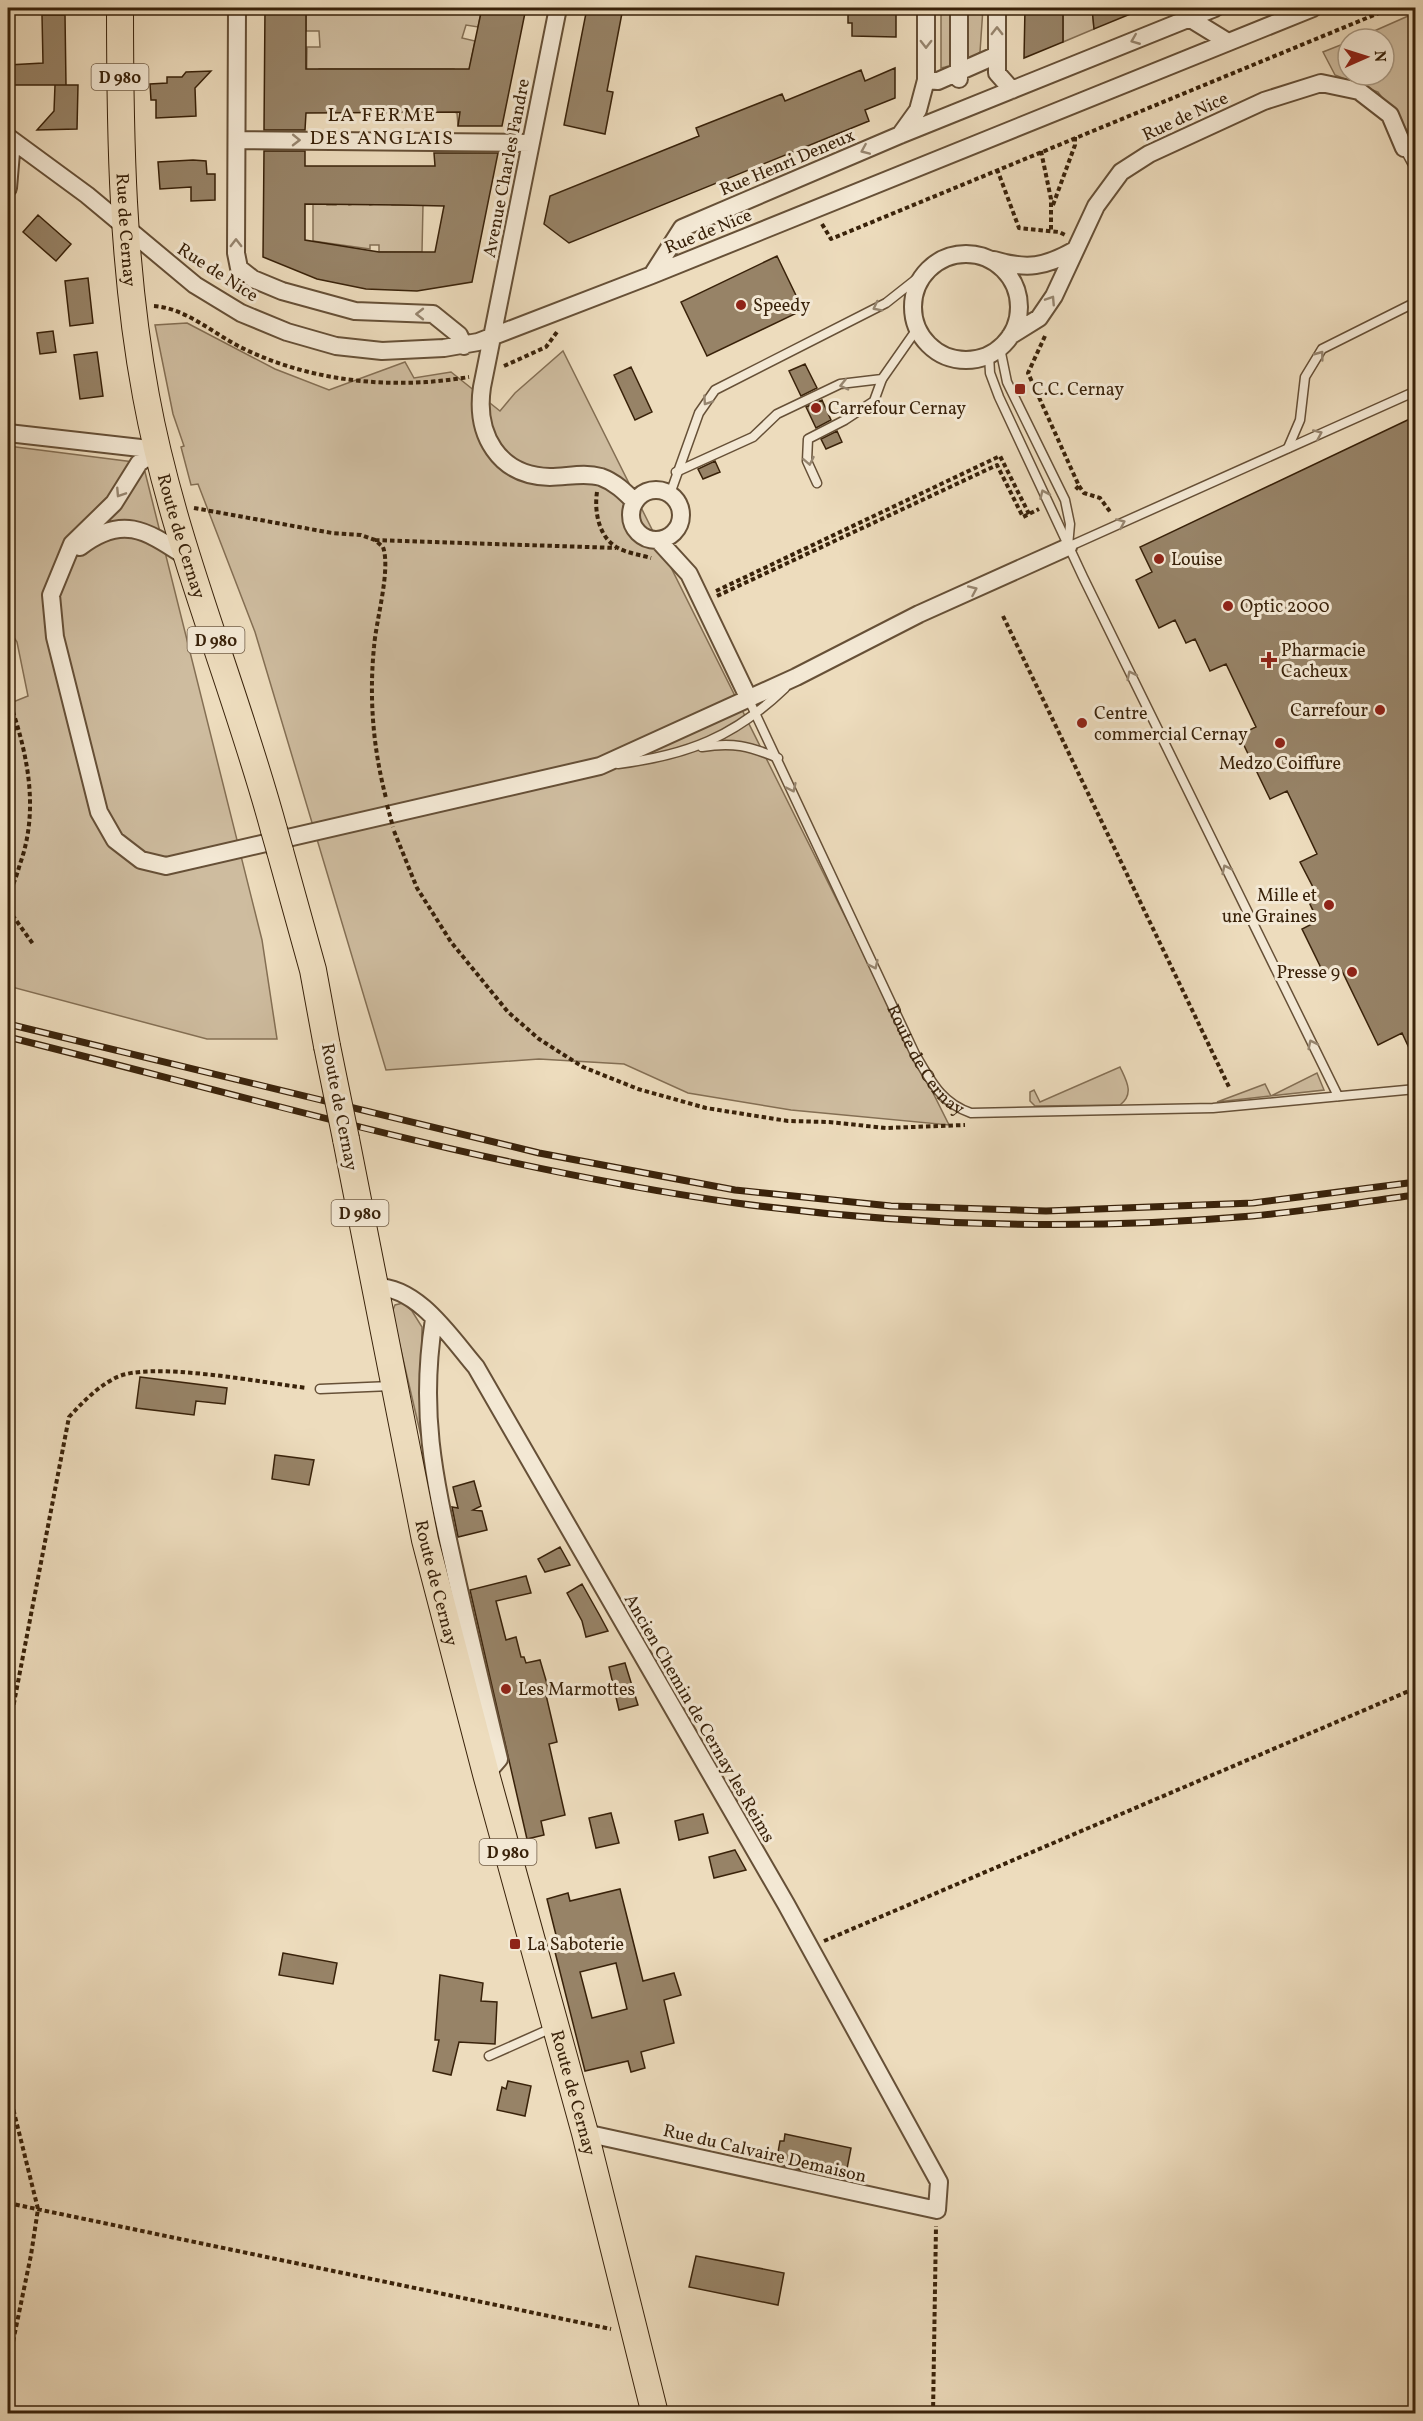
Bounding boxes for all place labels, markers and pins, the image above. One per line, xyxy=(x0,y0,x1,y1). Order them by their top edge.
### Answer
place label: Speedy xyxy=(753,294,810,319)
marker: Speedy xyxy=(734,298,748,312)
place label: C.C. Cernay xyxy=(1032,378,1124,403)
marker: C.C. Cernay xyxy=(1013,382,1027,396)
place label: Carrefour Cernay xyxy=(828,397,966,422)
marker: Carrefour Cernay xyxy=(809,401,823,415)
place label: Louise xyxy=(1171,548,1222,573)
marker: Louise xyxy=(1152,552,1166,566)
place label: Optic 2000 xyxy=(1240,595,1330,620)
marker: Optic 2000 xyxy=(1221,599,1235,613)
place label: Pharmacie Cacheux xyxy=(1281,639,1366,685)
marker: Pharmacie Cacheux xyxy=(1262,653,1276,667)
place label: Carrefour xyxy=(1290,699,1368,724)
place label: Centre commercial Cernay xyxy=(1094,702,1248,748)
marker: Carrefour xyxy=(1373,703,1387,717)
marker: Centre commercial Cernay xyxy=(1075,716,1089,730)
marker: Medzo Coiffure xyxy=(1273,736,1287,750)
place label: Medzo Coiffure xyxy=(1219,752,1341,777)
place label: Mille et une Graines xyxy=(1222,884,1317,930)
marker: Mille et une Graines xyxy=(1322,898,1336,912)
place label: Presse 9 xyxy=(1277,961,1340,986)
marker: Presse 9 xyxy=(1345,965,1359,979)
place label: Les Marmottes xyxy=(518,1678,635,1703)
marker: Les Marmottes xyxy=(499,1682,513,1696)
place label: La Saboterie xyxy=(527,1933,624,1958)
marker: La Saboterie xyxy=(508,1937,522,1951)

